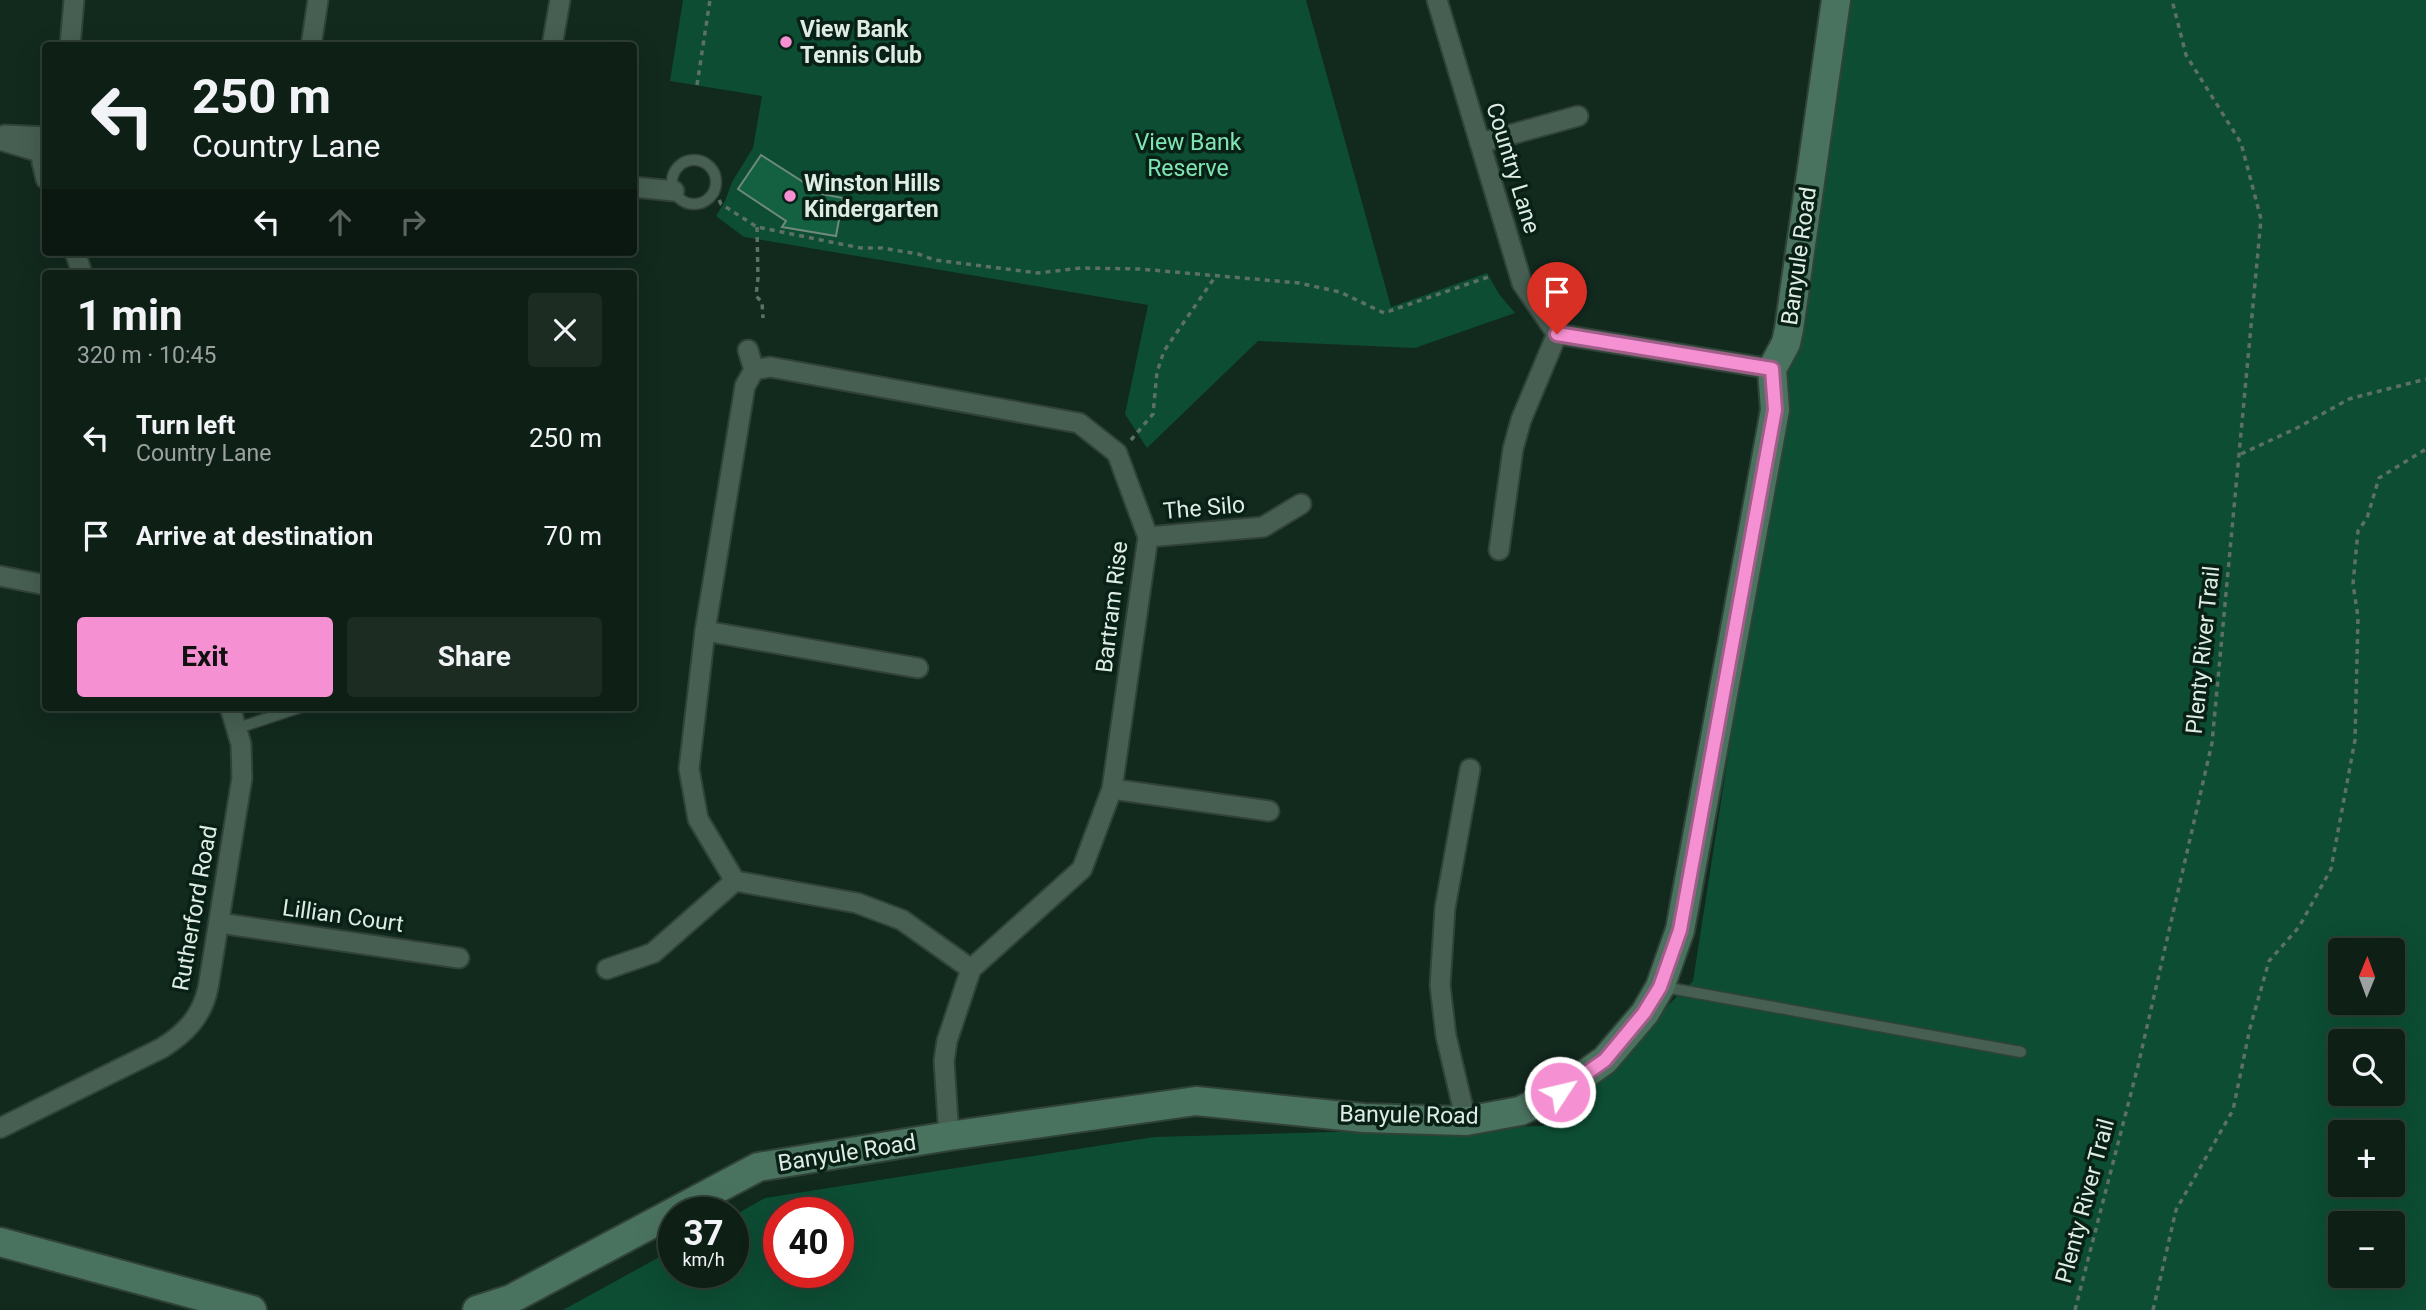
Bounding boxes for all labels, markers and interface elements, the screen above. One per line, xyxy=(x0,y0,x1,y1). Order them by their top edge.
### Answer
place label: View Bank Tennis Club xyxy=(800,16,922,69)
marker: View Bank Tennis Club xyxy=(778,34,794,50)
text: 250 m xyxy=(192,68,331,125)
icon: left xyxy=(77,70,168,161)
street label: Country Lane xyxy=(1480,99,1546,237)
text: Country Lane xyxy=(192,127,380,165)
park label: View Bank Reserve xyxy=(1135,129,1242,182)
place label: Winston Hills Kindergarten xyxy=(804,170,940,223)
street label: Banyule Road xyxy=(1776,185,1822,327)
marker: Winston Hills Kindergarten xyxy=(782,188,798,204)
icon: left xyxy=(248,203,286,241)
icon: ahead xyxy=(321,203,359,241)
icon: right xyxy=(394,203,432,241)
pin xyxy=(1527,262,1587,334)
icon: arrive xyxy=(1538,273,1576,311)
text: 1 min xyxy=(77,291,183,340)
button: close xyxy=(528,293,602,367)
text: 320 m · 10:45 xyxy=(77,342,216,369)
text: Turn left xyxy=(136,410,235,440)
icon: left xyxy=(77,419,115,457)
text: 250 m xyxy=(529,423,602,453)
text: Country Lane xyxy=(136,440,271,467)
street label: The Silo xyxy=(1162,491,1246,525)
icon: arrive xyxy=(77,517,115,555)
text: Arrive at destination xyxy=(136,521,373,551)
text: 70 m xyxy=(544,521,602,551)
street label: Bartram Rise xyxy=(1091,540,1133,674)
street label: Plenty River Trail xyxy=(2181,565,2225,735)
button: Exit xyxy=(77,617,333,697)
button: Share xyxy=(347,617,602,697)
street label: Rutherford Road xyxy=(167,823,223,993)
street label: Lillian Court xyxy=(281,894,405,938)
north arrow xyxy=(2328,938,2404,1015)
map controls xyxy=(2328,938,2405,1288)
button: search xyxy=(2328,1029,2405,1106)
position arrow xyxy=(1523,1055,1597,1129)
street label: Banyule Road xyxy=(1339,1100,1479,1130)
street label: Plenty River Trail xyxy=(2050,1116,2120,1286)
button: + xyxy=(2328,1120,2405,1197)
street label: Banyule Road xyxy=(776,1129,918,1177)
speed limit sign: 40 xyxy=(763,1197,854,1288)
button: − xyxy=(2328,1211,2405,1288)
text: 37 xyxy=(683,1213,724,1254)
text: km/h xyxy=(682,1249,725,1270)

